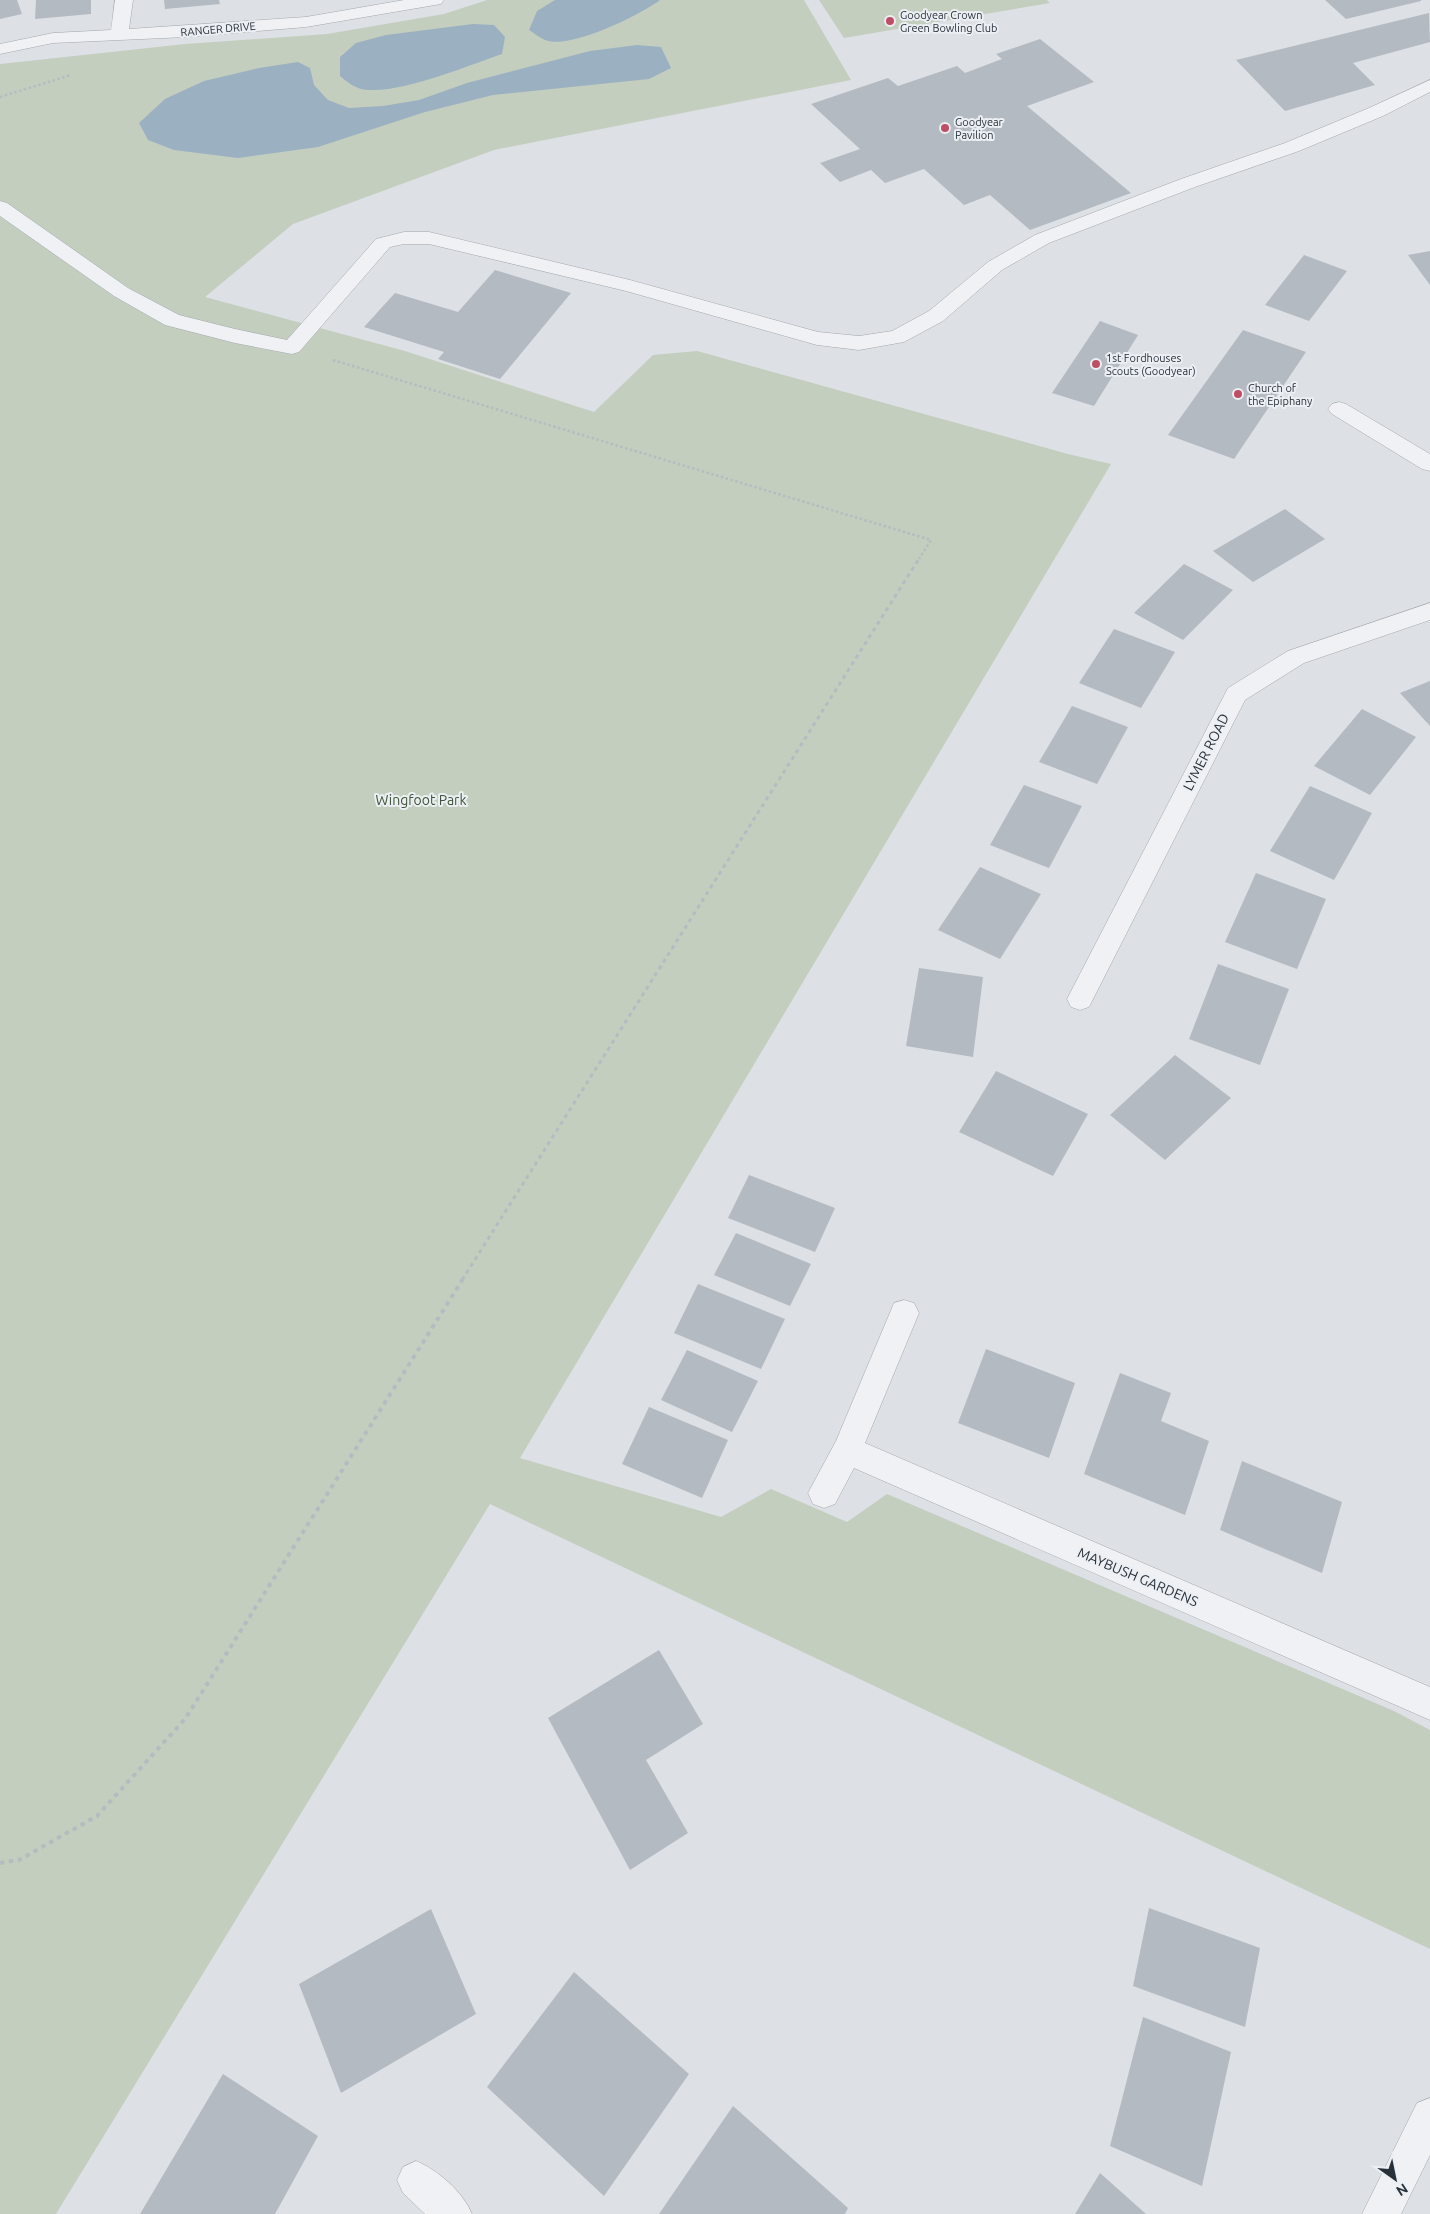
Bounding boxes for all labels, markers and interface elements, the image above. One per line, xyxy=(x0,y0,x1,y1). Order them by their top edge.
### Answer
place label: Goodyear Crown Green Bowling Club xyxy=(900,9,997,34)
marker: Goodyear Crown Green Bowling Club xyxy=(884,15,896,27)
street label: RANGER DRIVE xyxy=(180,20,256,38)
place label: Goodyear Pavilion xyxy=(955,116,1004,141)
marker: Goodyear Pavilion xyxy=(939,122,951,134)
place label: 1st Fordhouses Scouts (Goodyear) xyxy=(1106,352,1196,378)
marker: 1st Fordhouses Scouts (Goodyear) xyxy=(1090,358,1102,370)
place label: Church of the Epiphany xyxy=(1248,382,1313,407)
marker: Church of the Epiphany xyxy=(1232,388,1244,400)
street label: LYMER ROAD xyxy=(1180,711,1232,793)
park label: Wingfoot Park xyxy=(376,792,466,808)
street label: MAYBUSH GARDENS xyxy=(1075,1544,1201,1610)
north arrow xyxy=(1370,2154,1420,2204)
text: N xyxy=(1393,2180,1411,2199)

